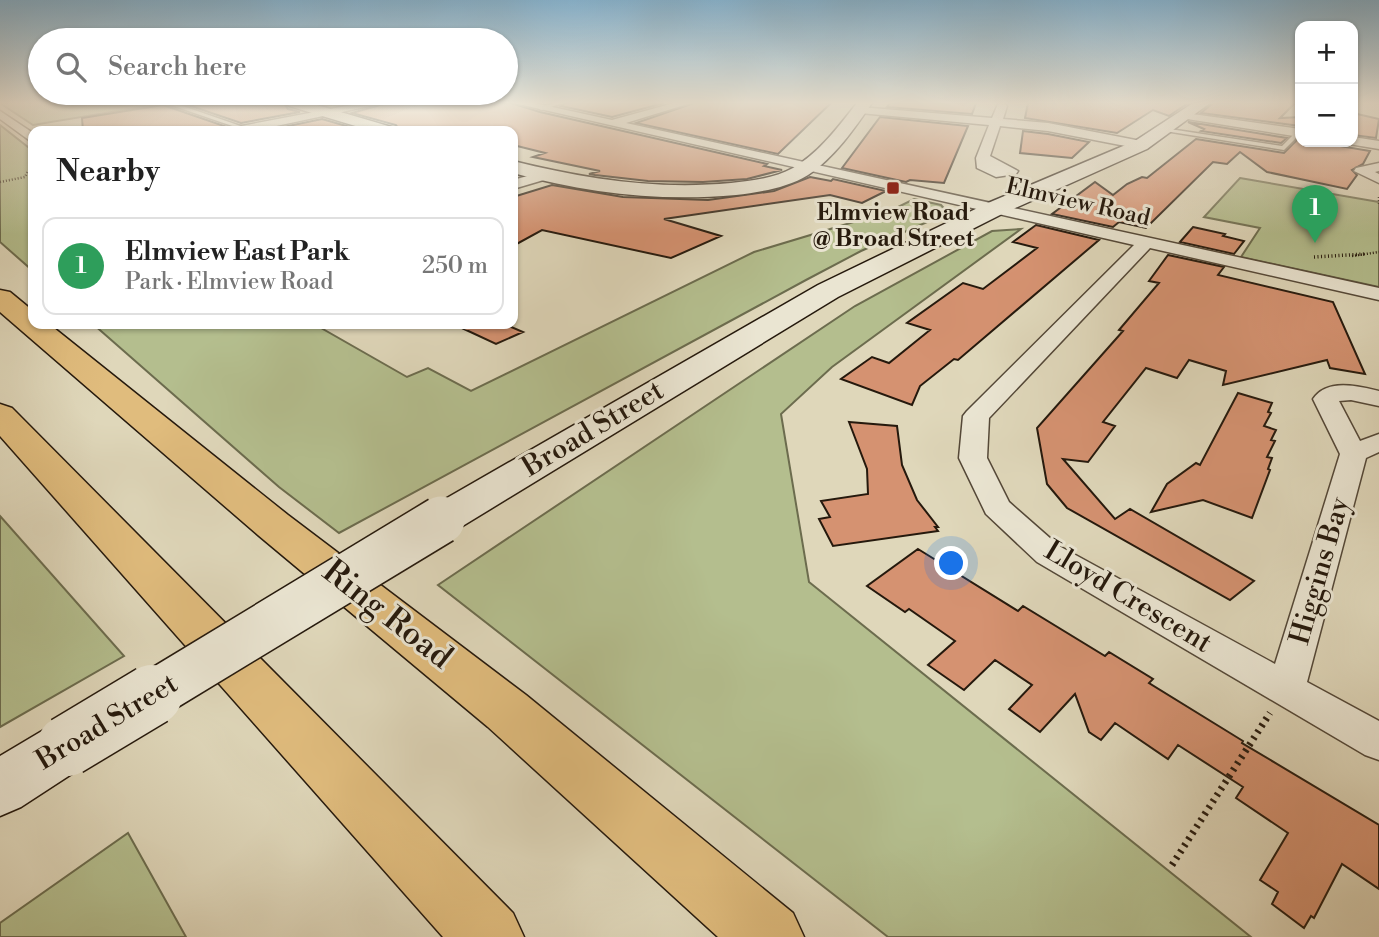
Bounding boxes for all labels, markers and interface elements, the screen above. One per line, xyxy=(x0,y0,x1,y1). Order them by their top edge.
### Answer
map controls xyxy=(1295,21,1358,147)
button: + xyxy=(1295,21,1358,84)
search box xyxy=(28,28,518,105)
icon: search xyxy=(52,48,90,86)
text: Search here xyxy=(108,51,247,83)
button: − xyxy=(1295,84,1358,147)
text: Nearby xyxy=(56,153,160,191)
street label: Elmview Road xyxy=(1003,172,1153,232)
marker: Elmview Road @ Broad Street xyxy=(885,180,901,196)
pin: 1 xyxy=(1292,185,1338,243)
place label: Elmview Road @ Broad Street xyxy=(812,199,975,253)
text: Elmview East Park xyxy=(125,236,349,268)
text: 1 xyxy=(75,252,87,280)
text: 250 m xyxy=(422,252,488,280)
text: Park · Elmview Road xyxy=(125,268,333,296)
street label: Broad Street xyxy=(515,373,670,485)
street label: Higgins Bay xyxy=(1282,493,1358,649)
street label: Lloyd Crescent xyxy=(1038,533,1218,661)
your location xyxy=(934,546,968,580)
street label: Ring Road xyxy=(314,552,460,679)
street label: Broad Street xyxy=(29,666,184,778)

